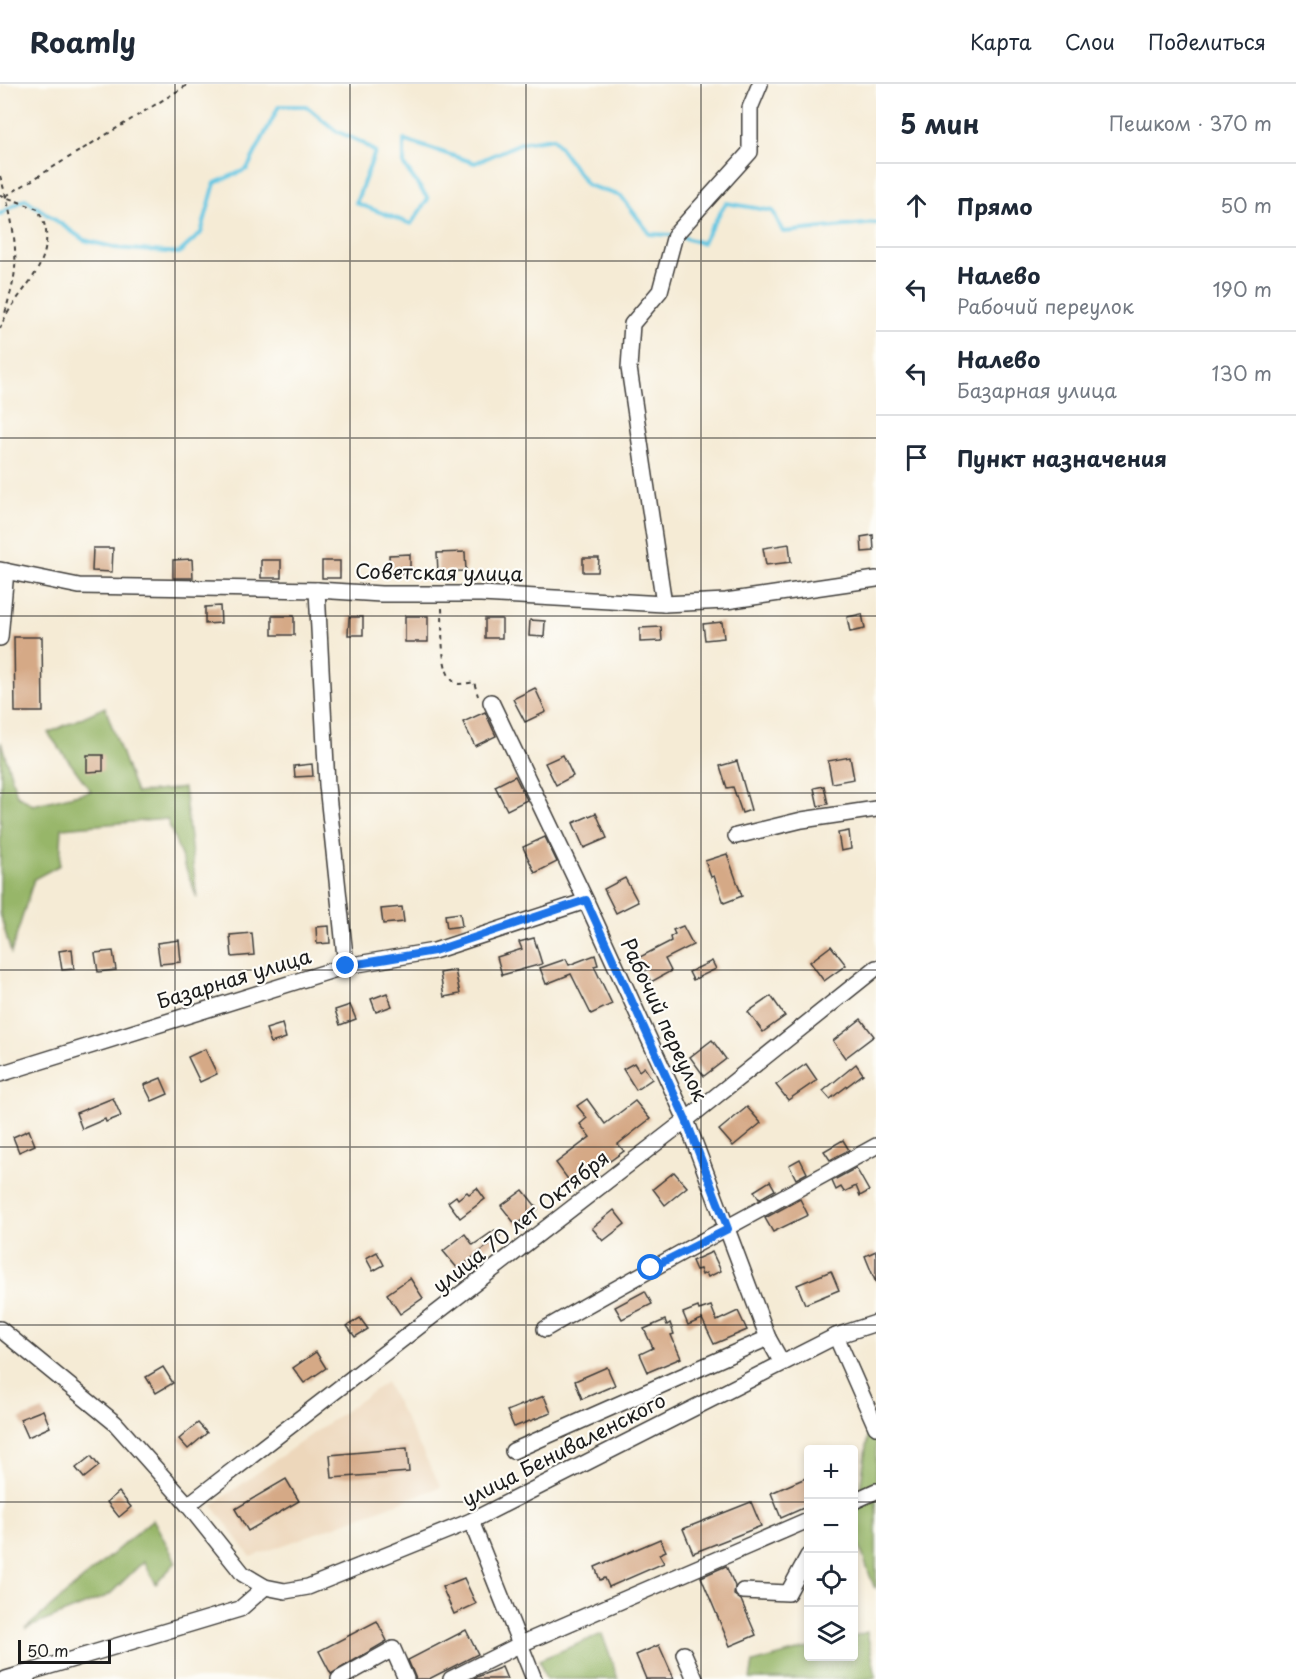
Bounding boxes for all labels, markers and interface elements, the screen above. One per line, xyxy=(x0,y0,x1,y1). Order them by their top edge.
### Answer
text: Roamly xyxy=(30,20,136,63)
text: Карта xyxy=(970,25,1032,57)
text: Слои xyxy=(1065,25,1115,57)
text: Поделиться xyxy=(1148,25,1266,57)
text: 5 мин xyxy=(900,104,979,143)
text: Пешком · 370 m xyxy=(1109,108,1272,138)
icon: ahead xyxy=(900,189,933,222)
text: Прямо xyxy=(957,189,1032,222)
text: 50 m xyxy=(1220,190,1272,220)
text: Налево xyxy=(957,258,1040,291)
icon: left xyxy=(900,273,933,306)
text: 190 m xyxy=(1213,274,1272,304)
text: Рабочий переулок xyxy=(957,291,1134,321)
text: Налево xyxy=(957,342,1040,375)
icon: left xyxy=(900,357,933,390)
text: 130 m xyxy=(1212,358,1272,388)
text: Базарная улица xyxy=(957,375,1117,405)
icon: arrive xyxy=(900,441,933,474)
text: Пункт назначения xyxy=(957,441,1167,474)
street label: Советская улица xyxy=(355,556,524,588)
street label: Рабочий переулок xyxy=(614,933,716,1106)
street label: Базарная улица xyxy=(153,940,315,1016)
route end xyxy=(332,952,358,978)
street label: улица 70 лет Октября xyxy=(426,1143,615,1300)
route start xyxy=(637,1254,663,1280)
street label: улица Бениваленского xyxy=(456,1385,671,1514)
map controls xyxy=(804,1445,858,1661)
button: + xyxy=(804,1445,858,1499)
button: − xyxy=(804,1499,858,1553)
button: locate xyxy=(804,1553,858,1607)
button: layers xyxy=(804,1607,858,1661)
scale bar xyxy=(18,1637,111,1664)
text: 50 m xyxy=(27,1638,68,1662)

